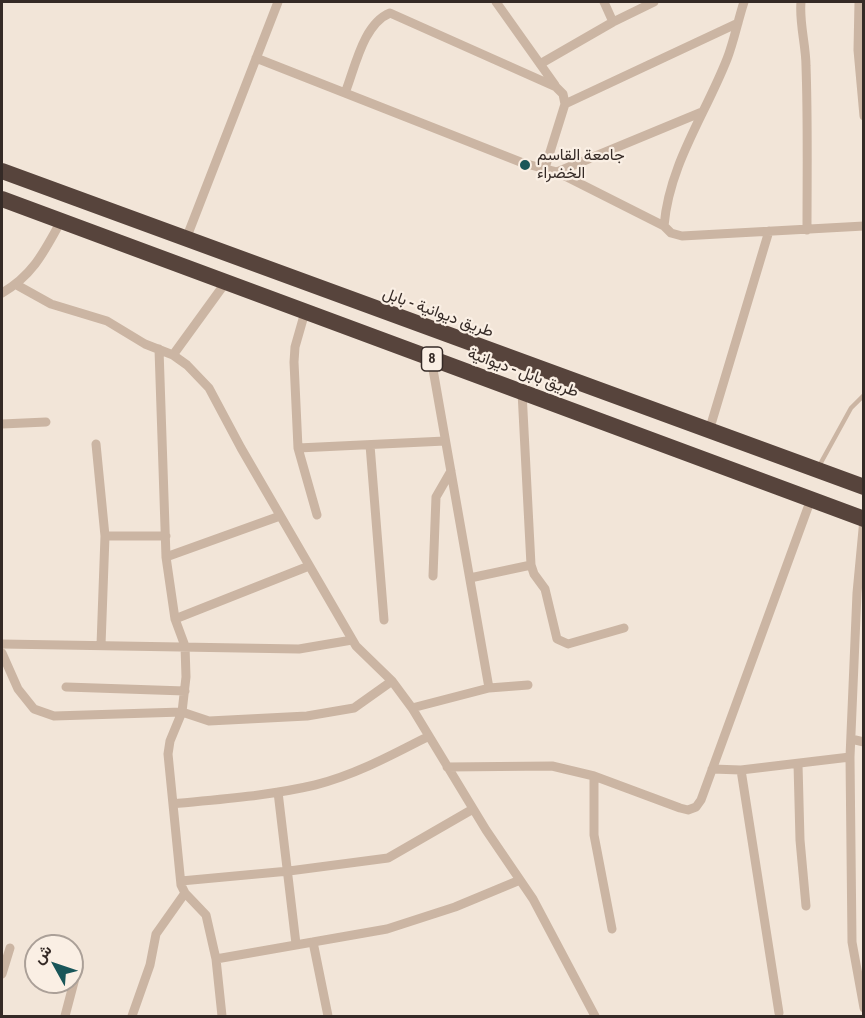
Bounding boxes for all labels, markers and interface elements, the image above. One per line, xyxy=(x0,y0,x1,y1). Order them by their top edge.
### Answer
place label: جامعة القاسم الخضراء xyxy=(537,146,625,184)
marker: جامعة القاسم الخضراء xyxy=(518,158,532,172)
street label: طريق ديوانية - بابل xyxy=(380,284,496,342)
street label: طريق بابل - ديوانية xyxy=(465,344,581,402)
road number: 8 xyxy=(422,347,442,371)
north arrow xyxy=(24,934,84,994)
text: ش xyxy=(27,939,56,968)

